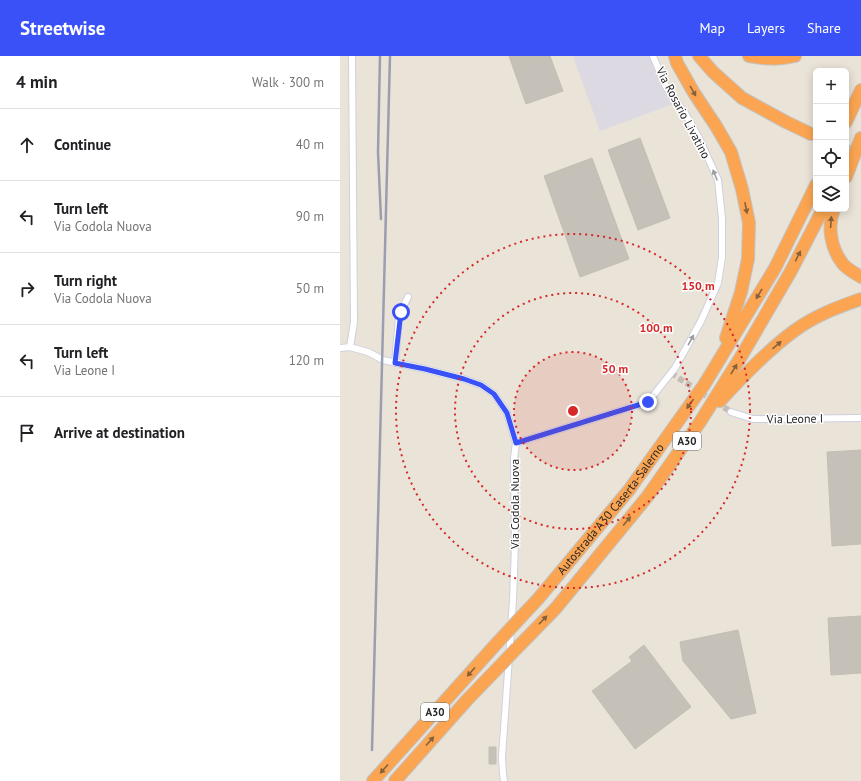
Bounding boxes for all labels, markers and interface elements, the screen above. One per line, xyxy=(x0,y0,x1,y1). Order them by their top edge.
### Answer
text: Streetwise xyxy=(20,16,105,40)
text: Map xyxy=(699,19,725,37)
text: Layers xyxy=(747,19,785,37)
text: Share xyxy=(807,19,841,37)
street label: Via Rosario Livatino xyxy=(653,64,714,161)
map controls xyxy=(813,68,849,212)
button: + xyxy=(813,68,849,104)
text: 4 min xyxy=(16,71,57,93)
text: Walk · 300 m xyxy=(252,74,324,91)
one-way arrow xyxy=(689,85,696,97)
button: − xyxy=(813,104,849,140)
icon: ahead xyxy=(16,134,38,156)
text: Continue xyxy=(54,135,111,154)
text: 40 m xyxy=(296,136,324,153)
button: locate xyxy=(813,140,849,176)
one-way arrow xyxy=(712,169,719,181)
button: layers xyxy=(813,176,849,212)
text: Turn left xyxy=(54,199,108,218)
one-way arrow xyxy=(743,201,749,214)
icon: left xyxy=(16,206,38,228)
text: 90 m xyxy=(296,208,324,225)
one-way arrow xyxy=(828,216,835,228)
text: Via Codola Nuova xyxy=(54,218,152,235)
one-way arrow xyxy=(795,250,802,262)
text: Turn right xyxy=(54,271,117,290)
icon: right xyxy=(16,278,38,300)
text: 150 m xyxy=(681,278,715,293)
text: 50 m xyxy=(296,280,324,297)
one-way arrow xyxy=(755,289,763,299)
text: Via Codola Nuova xyxy=(54,290,152,307)
route start xyxy=(392,303,410,321)
text: 100 m xyxy=(639,320,673,335)
one-way arrow xyxy=(688,334,695,346)
one-way arrow xyxy=(772,341,783,350)
text: Turn left xyxy=(54,343,108,362)
icon: left xyxy=(16,350,38,372)
text: 120 m xyxy=(289,352,324,369)
text: 50 m xyxy=(602,361,628,376)
text: Via Leone I xyxy=(54,362,115,379)
one-way arrow xyxy=(730,363,737,374)
route end xyxy=(639,393,657,411)
one-way arrow xyxy=(686,399,694,409)
centre of rings xyxy=(566,404,580,418)
street label: Via Leone I xyxy=(766,411,823,427)
icon: arrive xyxy=(16,422,38,444)
text: Arrive at destination xyxy=(54,423,185,442)
road number: A30 xyxy=(673,432,701,450)
street label: Autostrada A30 Caserta-Salerno xyxy=(554,440,667,577)
street label: Via Codola Nuova xyxy=(507,459,522,550)
one-way arrow xyxy=(623,515,632,526)
one-way arrow xyxy=(539,615,548,625)
one-way arrow xyxy=(466,667,476,677)
road number: A30 xyxy=(421,703,449,721)
one-way arrow xyxy=(425,737,434,746)
one-way arrow xyxy=(380,764,389,773)

